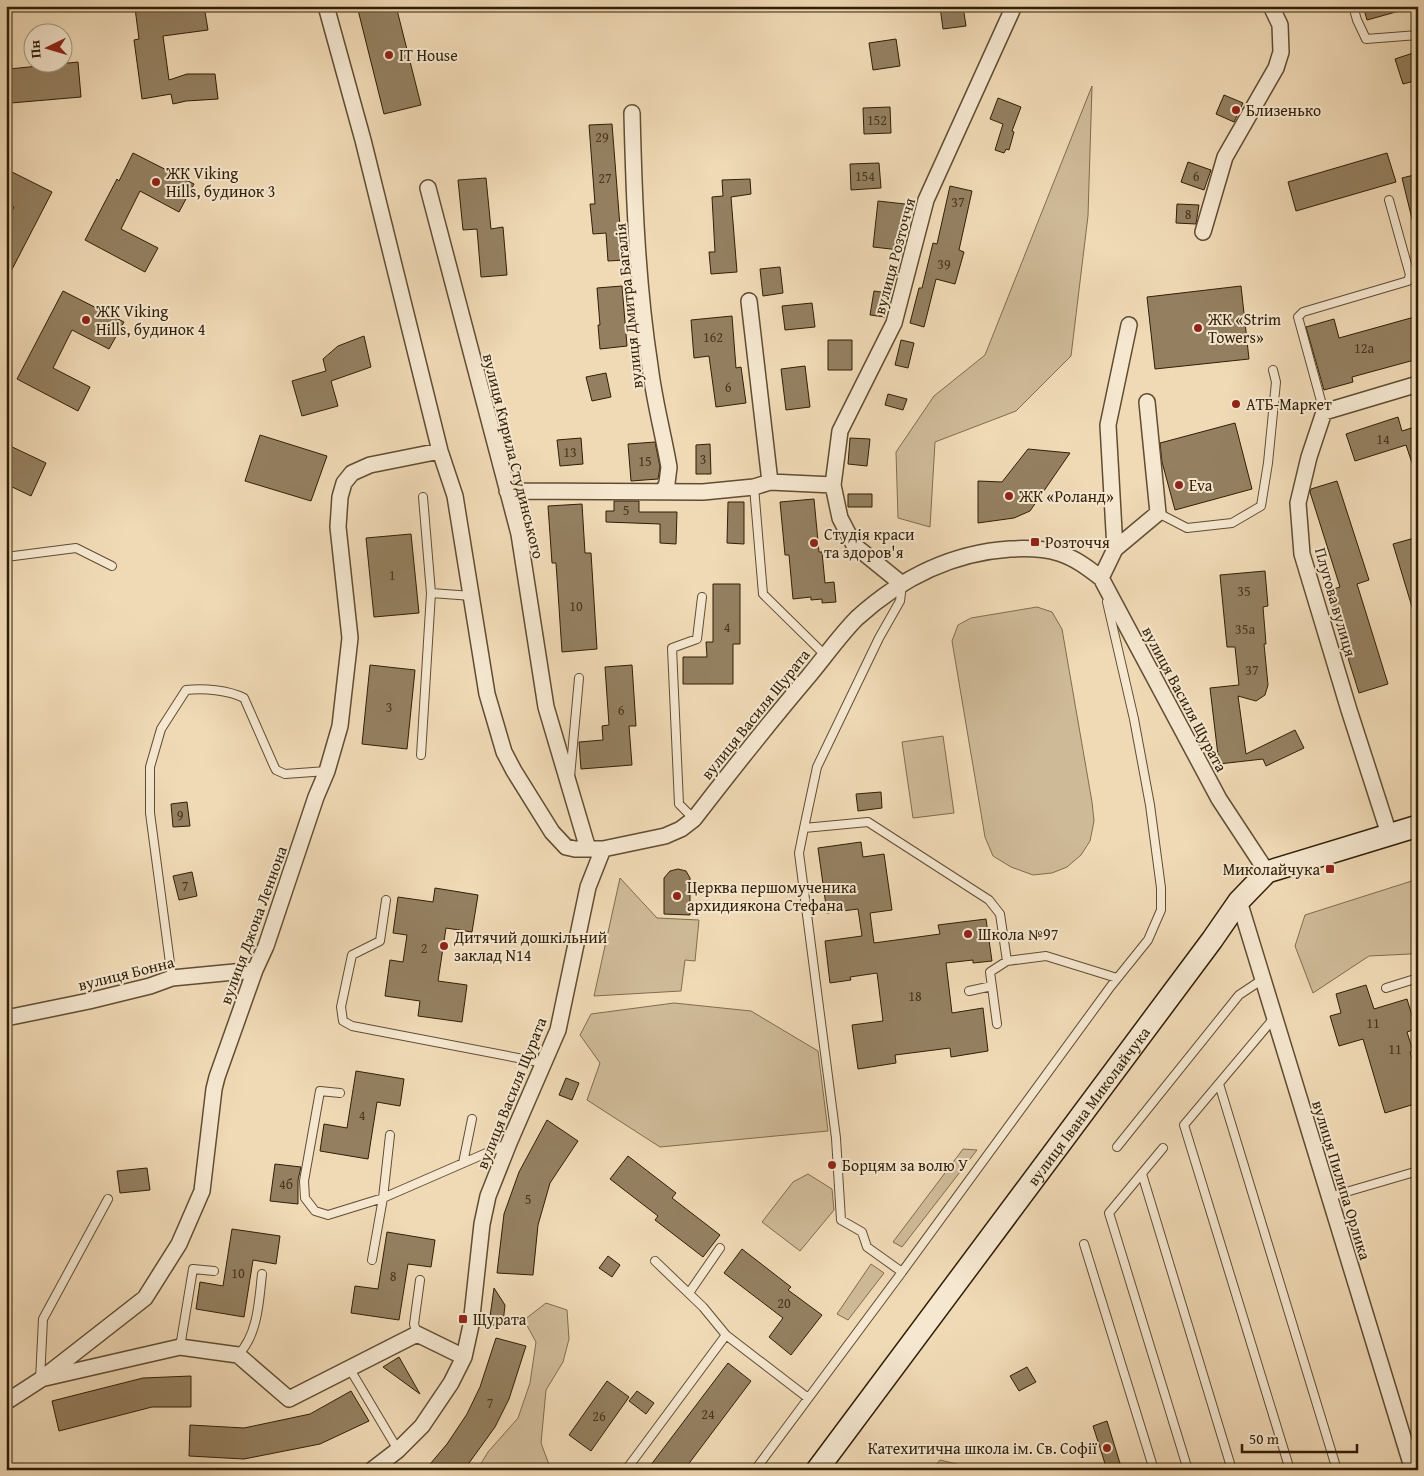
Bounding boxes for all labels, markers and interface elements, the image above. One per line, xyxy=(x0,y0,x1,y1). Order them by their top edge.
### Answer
north arrow xyxy=(22,22,72,72)
text: Пн xyxy=(24,39,46,59)
place label: IT House xyxy=(399,43,458,67)
marker: IT House xyxy=(383,49,395,61)
place label: Близенько xyxy=(1246,98,1321,122)
marker: Близенько xyxy=(1230,104,1242,116)
house number: 152 xyxy=(867,110,887,130)
house number: 29 xyxy=(595,127,609,147)
place label: ЖК Viking Hills, будинок 3 xyxy=(165,161,275,203)
house number: 154 xyxy=(855,166,875,186)
house number: 6 xyxy=(1193,166,1200,186)
house number: 27 xyxy=(598,168,612,188)
marker: ЖК Viking Hills, будинок 3 xyxy=(150,176,162,188)
house number: 37 xyxy=(951,192,965,212)
street label: вулиця Розточчя xyxy=(867,195,921,317)
house number: 8 xyxy=(1185,204,1192,224)
street label: вулиця Дмитра Багалія xyxy=(607,222,649,390)
house number: 39 xyxy=(937,254,951,274)
place label: ЖК Viking Hills, будинок 4 xyxy=(95,299,206,341)
place label: ЖК «Strim Towers» xyxy=(1207,307,1281,349)
marker: ЖК Viking Hills, будинок 4 xyxy=(80,314,92,326)
marker: ЖК «Strim Towers» xyxy=(1192,322,1204,334)
house number: 162 xyxy=(703,327,723,347)
house number: 12а xyxy=(1354,338,1374,358)
street label: вулиця Кирила Студинського xyxy=(477,351,551,561)
house number: 6 xyxy=(725,377,732,397)
place label: АТБ-Маркет xyxy=(1246,392,1332,416)
marker: АТБ-Маркет xyxy=(1230,398,1242,410)
house number: 14 xyxy=(1376,429,1390,449)
house number: 13 xyxy=(563,442,577,462)
house number: 3 xyxy=(700,449,706,469)
house number: 15 xyxy=(638,451,652,471)
place label: Eva xyxy=(1189,473,1213,497)
marker: Eva xyxy=(1173,479,1185,491)
place label: ЖК «Роланд» xyxy=(1018,484,1114,508)
marker: ЖК «Роланд» xyxy=(1003,490,1015,502)
house number: 5 xyxy=(623,500,629,520)
place label: Студія краси та здоров'я xyxy=(824,522,915,564)
place label: Розточчя xyxy=(1045,530,1110,554)
marker: Розточчя xyxy=(1029,536,1041,548)
marker: Студія краси та здоров'я xyxy=(808,537,820,549)
street label: Плугова вулиця xyxy=(1309,545,1363,659)
house number: 1 xyxy=(389,565,395,585)
house number: 35 xyxy=(1237,581,1251,601)
house number: 10 xyxy=(569,596,583,616)
house number: 4 xyxy=(724,617,731,637)
house number: 35а xyxy=(1235,619,1255,639)
street label: вулиця Василя Щурата xyxy=(1136,622,1234,776)
street label: вулиця Василя Щурата xyxy=(695,643,816,784)
house number: 37 xyxy=(1245,660,1259,680)
house number: 3 xyxy=(386,697,392,717)
house number: 6 xyxy=(618,700,625,720)
house number: 9 xyxy=(177,805,184,825)
street label: вулиця Джона Леннона xyxy=(213,842,293,1007)
place label: Миколайчука xyxy=(1223,857,1320,881)
marker: Миколайчука xyxy=(1324,863,1336,875)
place label: Церква першомученика архидиякона Стефана xyxy=(687,875,857,917)
house number: 7 xyxy=(182,876,189,896)
marker: Церква першомученика архидиякона Стефана xyxy=(671,890,683,902)
place label: Школа №97 xyxy=(978,922,1059,946)
place label: Дитячий дошкільний заклад N14 xyxy=(453,925,608,967)
marker: Школа №97 xyxy=(962,928,974,940)
house number: 2 xyxy=(421,938,427,958)
marker: Дитячий дошкільний заклад N14 xyxy=(438,940,450,952)
street label: вулиця Бонна xyxy=(75,949,177,997)
house number: 18 xyxy=(908,986,922,1006)
street label: вулиця Василя Щурата xyxy=(470,1013,553,1173)
house number: 11 xyxy=(1366,1013,1380,1033)
street label: вулиця Івана Миколайчука xyxy=(1021,1021,1156,1191)
house number: 11 xyxy=(1388,1039,1402,1059)
street label: вулиця Пилипа Орлика xyxy=(1306,1097,1378,1263)
house number: 4 xyxy=(359,1105,366,1125)
place label: Борцям за волю У xyxy=(842,1153,968,1177)
marker: Борцям за волю У xyxy=(826,1159,838,1171)
house number: 4б xyxy=(279,1174,293,1194)
house number: 5 xyxy=(525,1189,531,1209)
house number: 10 xyxy=(231,1263,245,1283)
house number: 8 xyxy=(390,1266,397,1286)
house number: 20 xyxy=(777,1293,791,1313)
place label: Щурата xyxy=(473,1307,527,1331)
marker: Щурата xyxy=(457,1313,469,1325)
house number: 7 xyxy=(487,1393,494,1413)
house number: 24 xyxy=(701,1404,715,1424)
house number: 26 xyxy=(592,1406,606,1426)
scale bar xyxy=(1242,1421,1356,1453)
text: 50 m xyxy=(1249,1428,1280,1449)
place label: Катехитична школа ім. Св. Софії xyxy=(868,1436,1097,1460)
marker: Катехитична школа ім. Св. Софії xyxy=(1101,1442,1113,1454)

